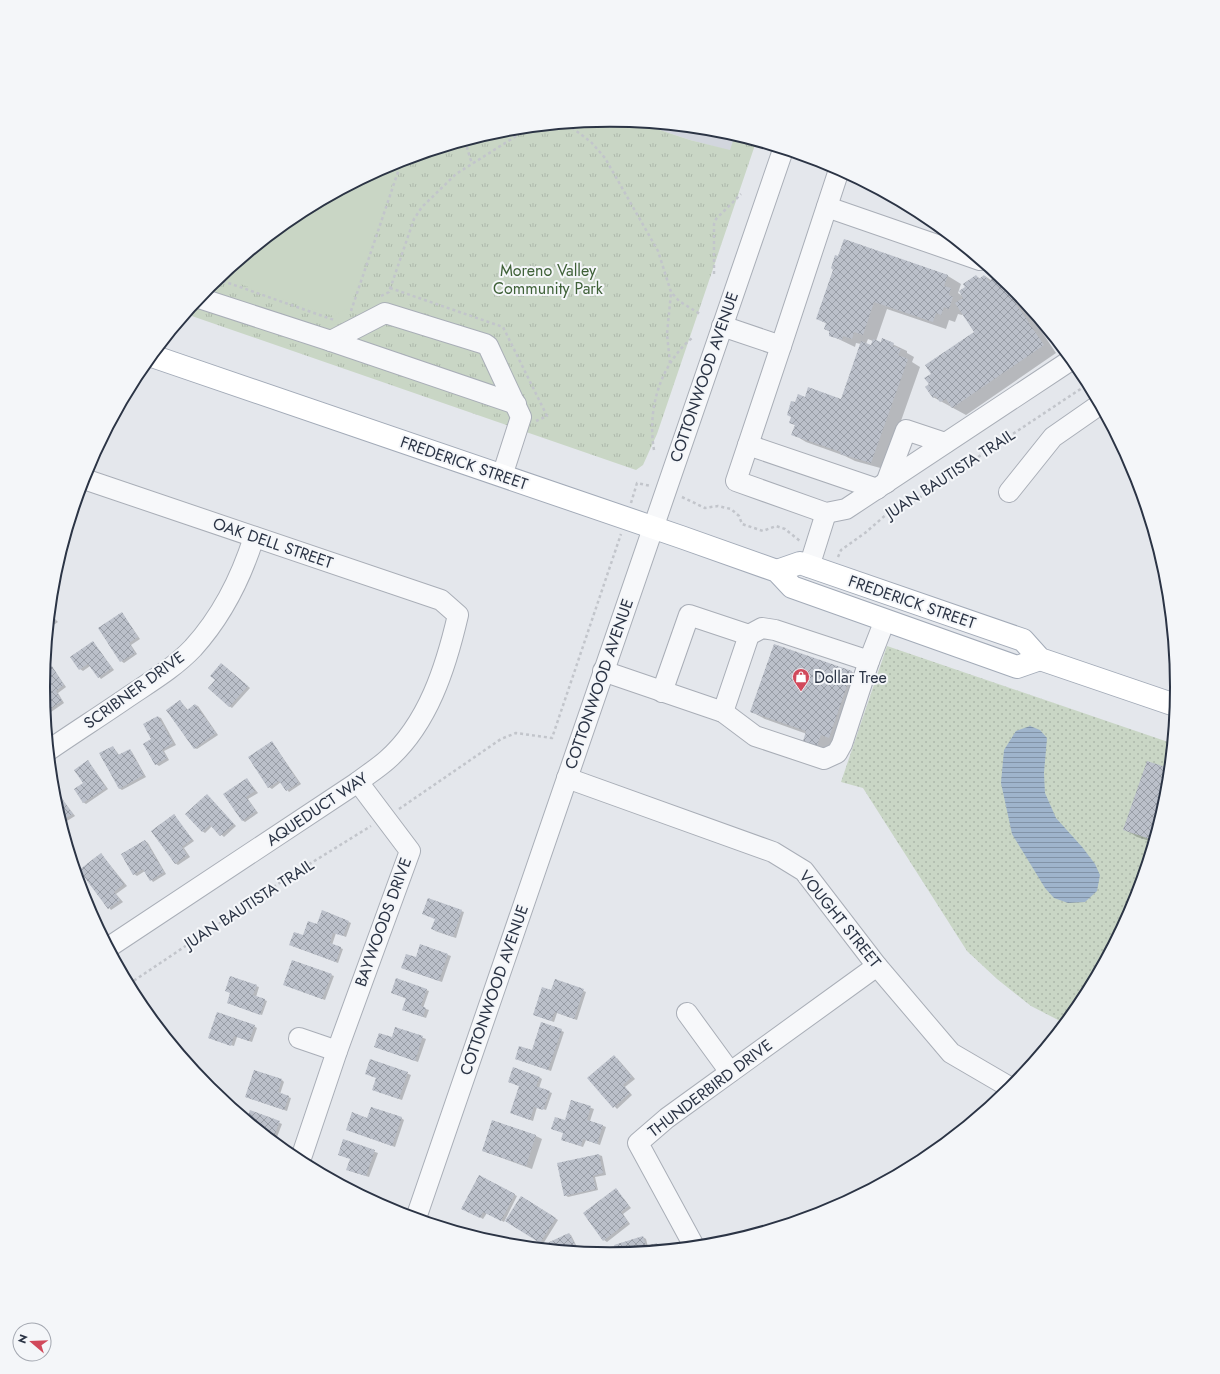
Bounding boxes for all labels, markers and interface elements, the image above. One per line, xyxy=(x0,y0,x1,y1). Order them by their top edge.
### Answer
park label: Moreno Valley Community Park xyxy=(493,259,604,300)
street label: COTTONWOOD AVENUE xyxy=(664,289,744,465)
street label: JUAN BAUTISTA TRAIL xyxy=(879,423,1020,526)
street label: FREDERICK STREET xyxy=(397,430,531,496)
street label: OAK DELL STREET xyxy=(210,512,337,575)
street label: FREDERICK STREET xyxy=(845,569,979,635)
street label: COTTONWOOD AVENUE xyxy=(559,596,639,772)
street label: SCRIBNER DRIVE xyxy=(79,646,189,734)
place label: Dollar Tree xyxy=(814,666,887,689)
shop icon: Dollar Tree xyxy=(791,667,811,692)
street label: AQUEDUCT WAY xyxy=(262,767,372,851)
street label: JUAN BAUTISTA TRAIL xyxy=(178,853,319,956)
street label: BAYWOODS DRIVE xyxy=(349,854,417,990)
street label: VOUGHT STREET xyxy=(794,865,887,973)
street label: COTTONWOOD AVENUE xyxy=(454,902,534,1078)
street label: THUNDERBIRD DRIVE xyxy=(643,1034,777,1142)
north arrow xyxy=(12,1322,52,1362)
text: N xyxy=(14,1332,32,1345)

